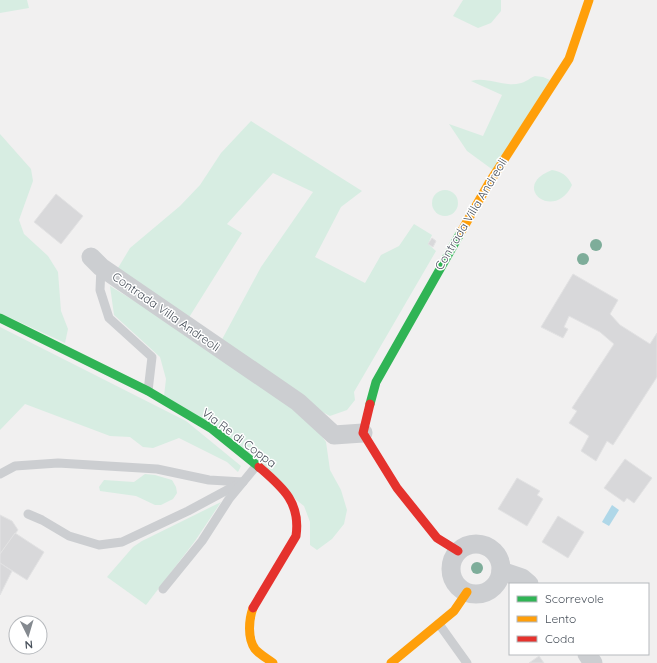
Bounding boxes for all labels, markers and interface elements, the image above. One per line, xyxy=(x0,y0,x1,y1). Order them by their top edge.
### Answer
street label: Contrada Villa Andreoli xyxy=(431,155,510,272)
street label: Contrada Villa Andreoli xyxy=(110,269,223,354)
street label: Via Re di Coppa xyxy=(199,405,279,470)
legend xyxy=(509,583,649,655)
text: Scorrevole xyxy=(545,591,604,606)
text: Lento xyxy=(545,611,576,626)
north arrow xyxy=(8,615,48,655)
text: Coda xyxy=(545,631,575,646)
text: N xyxy=(24,638,34,652)

